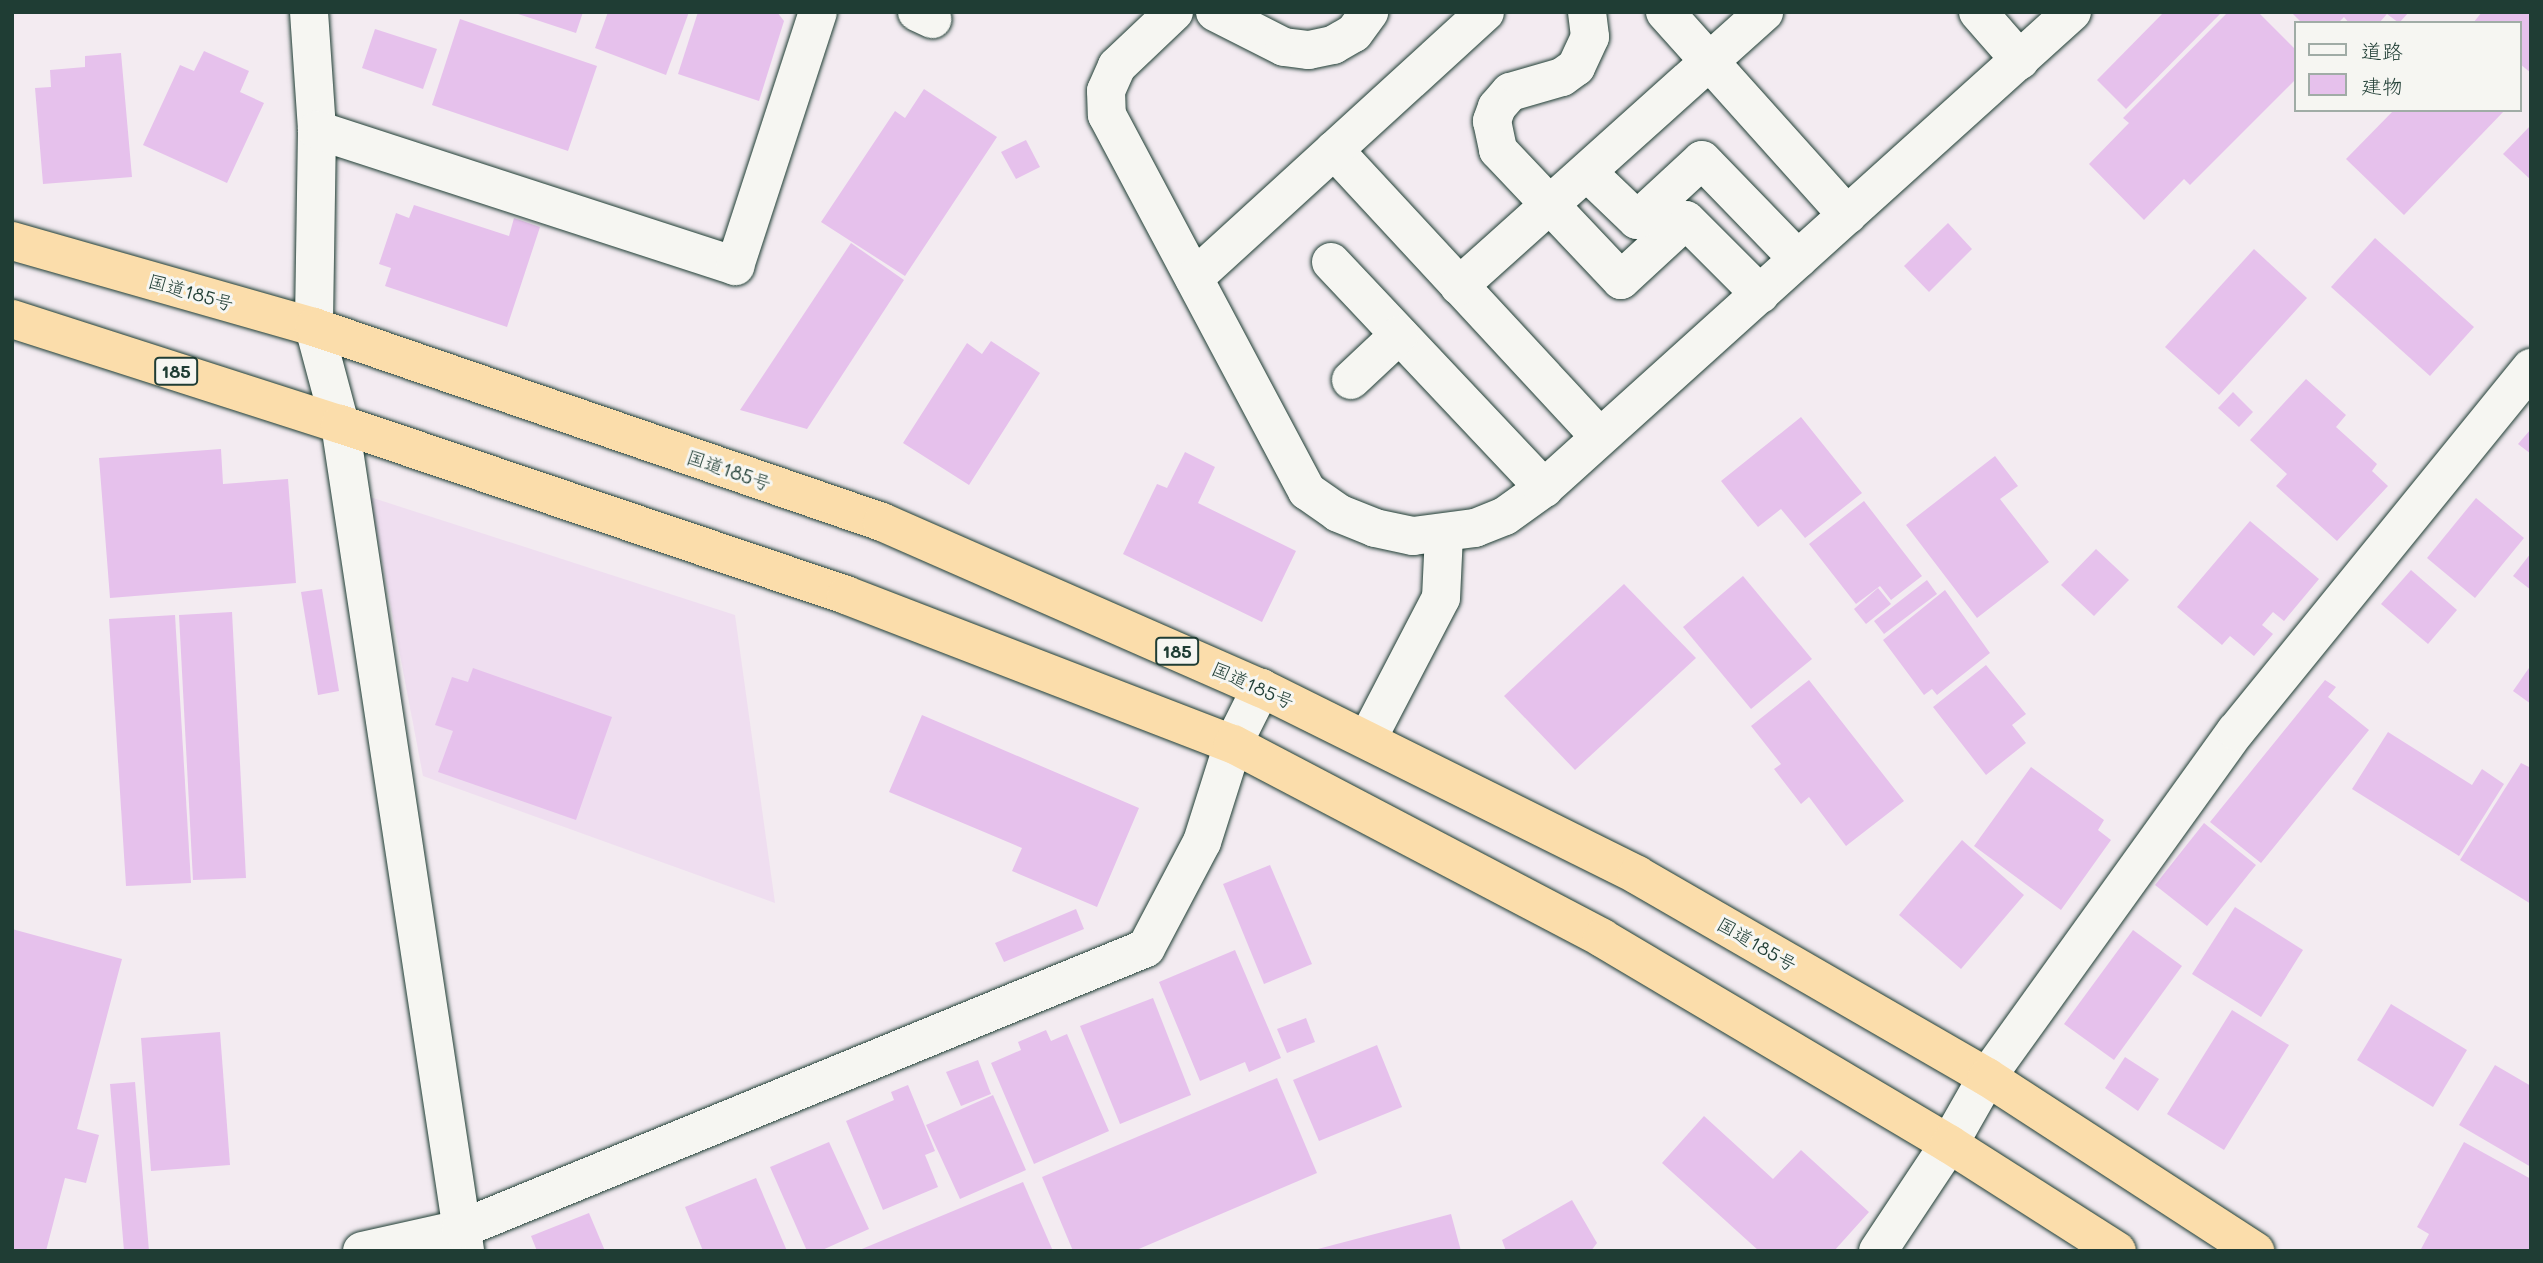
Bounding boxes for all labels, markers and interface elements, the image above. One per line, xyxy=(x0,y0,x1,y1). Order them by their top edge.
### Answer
legend xyxy=(2294,21,2522,112)
text: 道路 xyxy=(2361,37,2403,64)
text: 建物 xyxy=(2361,72,2403,99)
street label: 国道185号 xyxy=(146,269,236,315)
road number: 185 xyxy=(153,356,199,386)
street label: 国道185号 xyxy=(684,445,774,495)
road number: 185 xyxy=(1154,636,1200,666)
street label: 国道185号 xyxy=(1208,657,1298,713)
street label: 国道185号 xyxy=(1713,912,1801,976)

